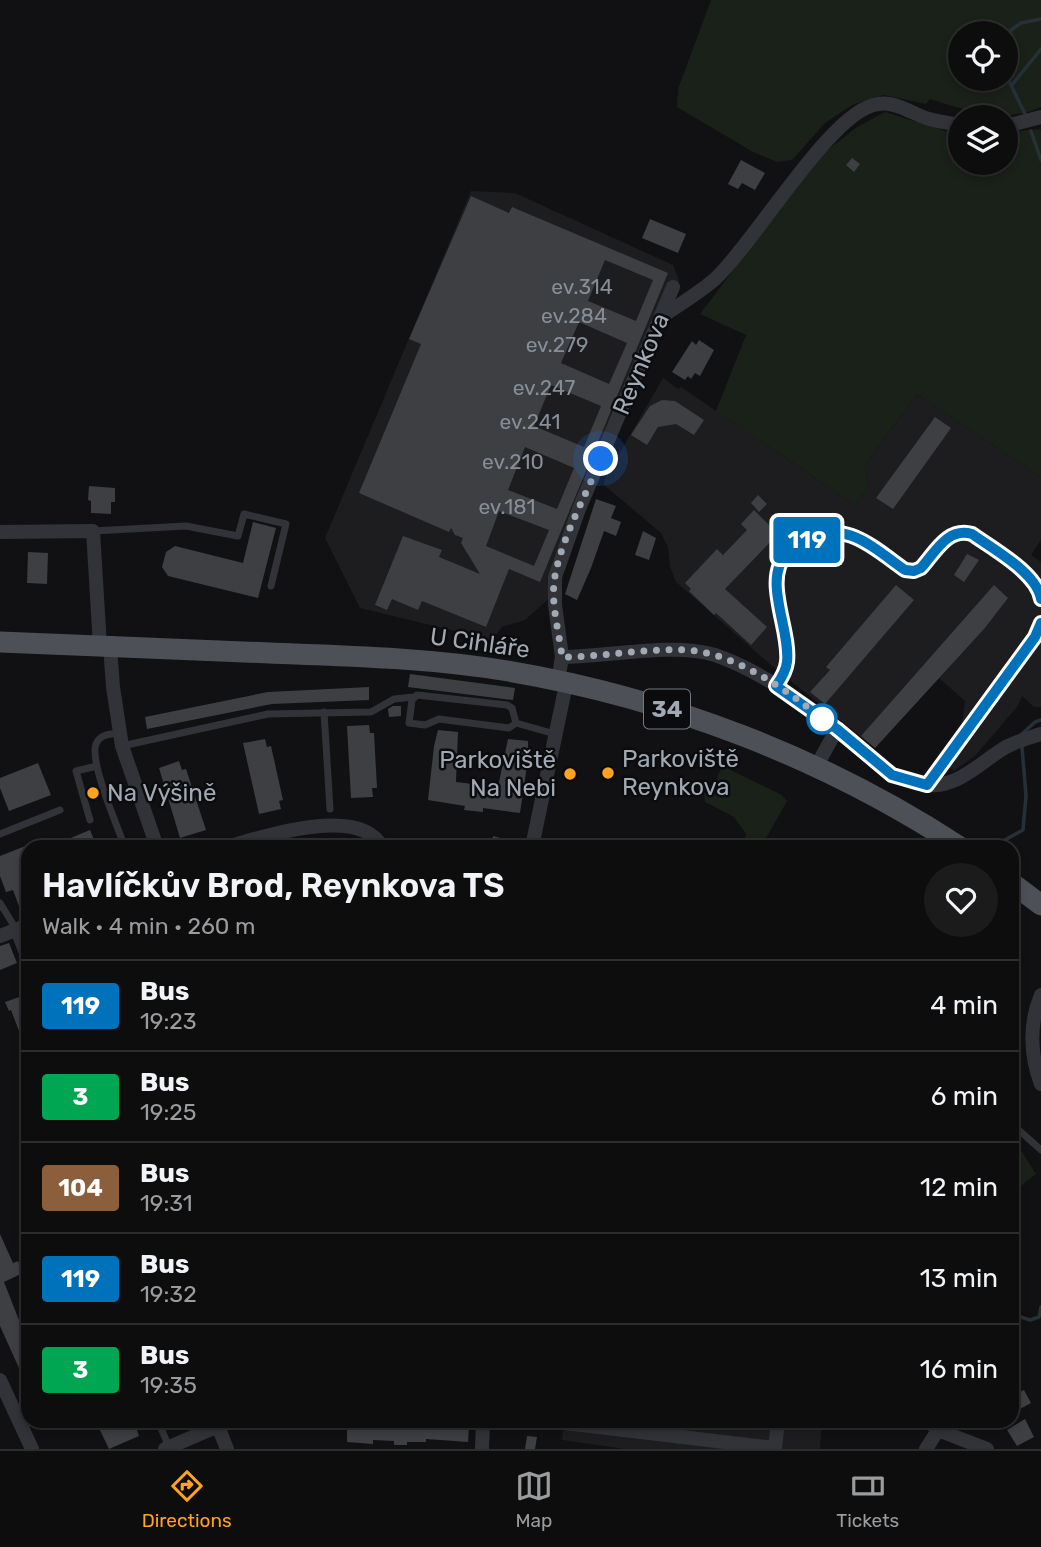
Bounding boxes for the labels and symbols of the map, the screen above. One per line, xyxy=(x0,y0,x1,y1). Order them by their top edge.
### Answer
house number: ev.314 xyxy=(551,274,613,299)
house number: ev.284 xyxy=(541,303,607,328)
street label: Reynkova xyxy=(607,309,675,419)
house number: ev.279 xyxy=(526,332,588,357)
house number: ev.247 xyxy=(513,375,576,400)
house number: ev.241 xyxy=(500,409,560,434)
your location xyxy=(583,441,618,476)
house number: ev.210 xyxy=(482,449,544,474)
house number: ev.181 xyxy=(478,494,536,519)
line badge: 119 xyxy=(767,517,847,563)
street label: U Cihláře xyxy=(428,622,532,664)
road number: 34 xyxy=(644,690,690,729)
unlabelled marker xyxy=(807,704,837,734)
place label: Parkoviště Reynkova xyxy=(622,745,739,801)
place label: Parkoviště Na Nebi xyxy=(439,746,556,802)
marker: Parkoviště Reynkova xyxy=(600,765,616,781)
marker: Parkoviště Na Nebi xyxy=(562,766,578,782)
place label: Na Výšině xyxy=(107,779,216,807)
marker: Na Výšině xyxy=(85,785,101,801)

